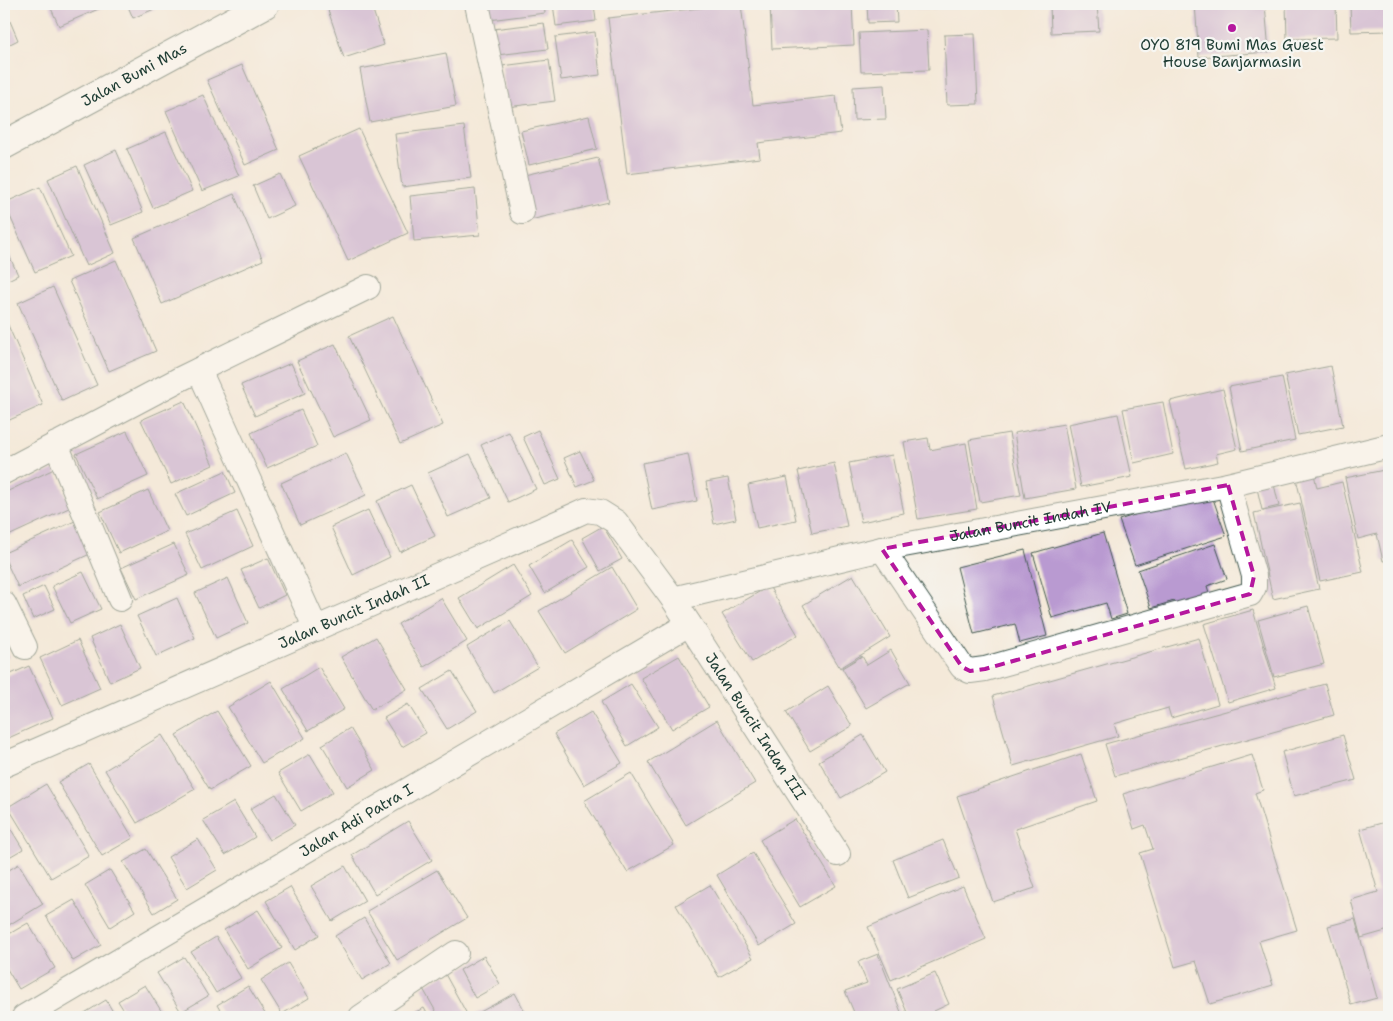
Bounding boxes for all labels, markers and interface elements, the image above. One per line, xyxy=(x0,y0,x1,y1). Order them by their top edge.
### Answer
marker: OYO 819 Bumi Mas Guest House Banjarmasin xyxy=(1226,22,1238,34)
place label: OYO 819 Bumi Mas Guest House Banjarmasin xyxy=(1140,35,1324,72)
street label: Jalan Bumi Mas xyxy=(78,38,190,111)
street label: Jalan Buncit Indah IV xyxy=(948,497,1113,546)
street label: Jalan Buncit Indah II xyxy=(275,570,433,654)
street label: Jalan Buncit Indan III xyxy=(701,649,810,804)
street label: Jalan Adi Patra I xyxy=(296,779,417,862)

